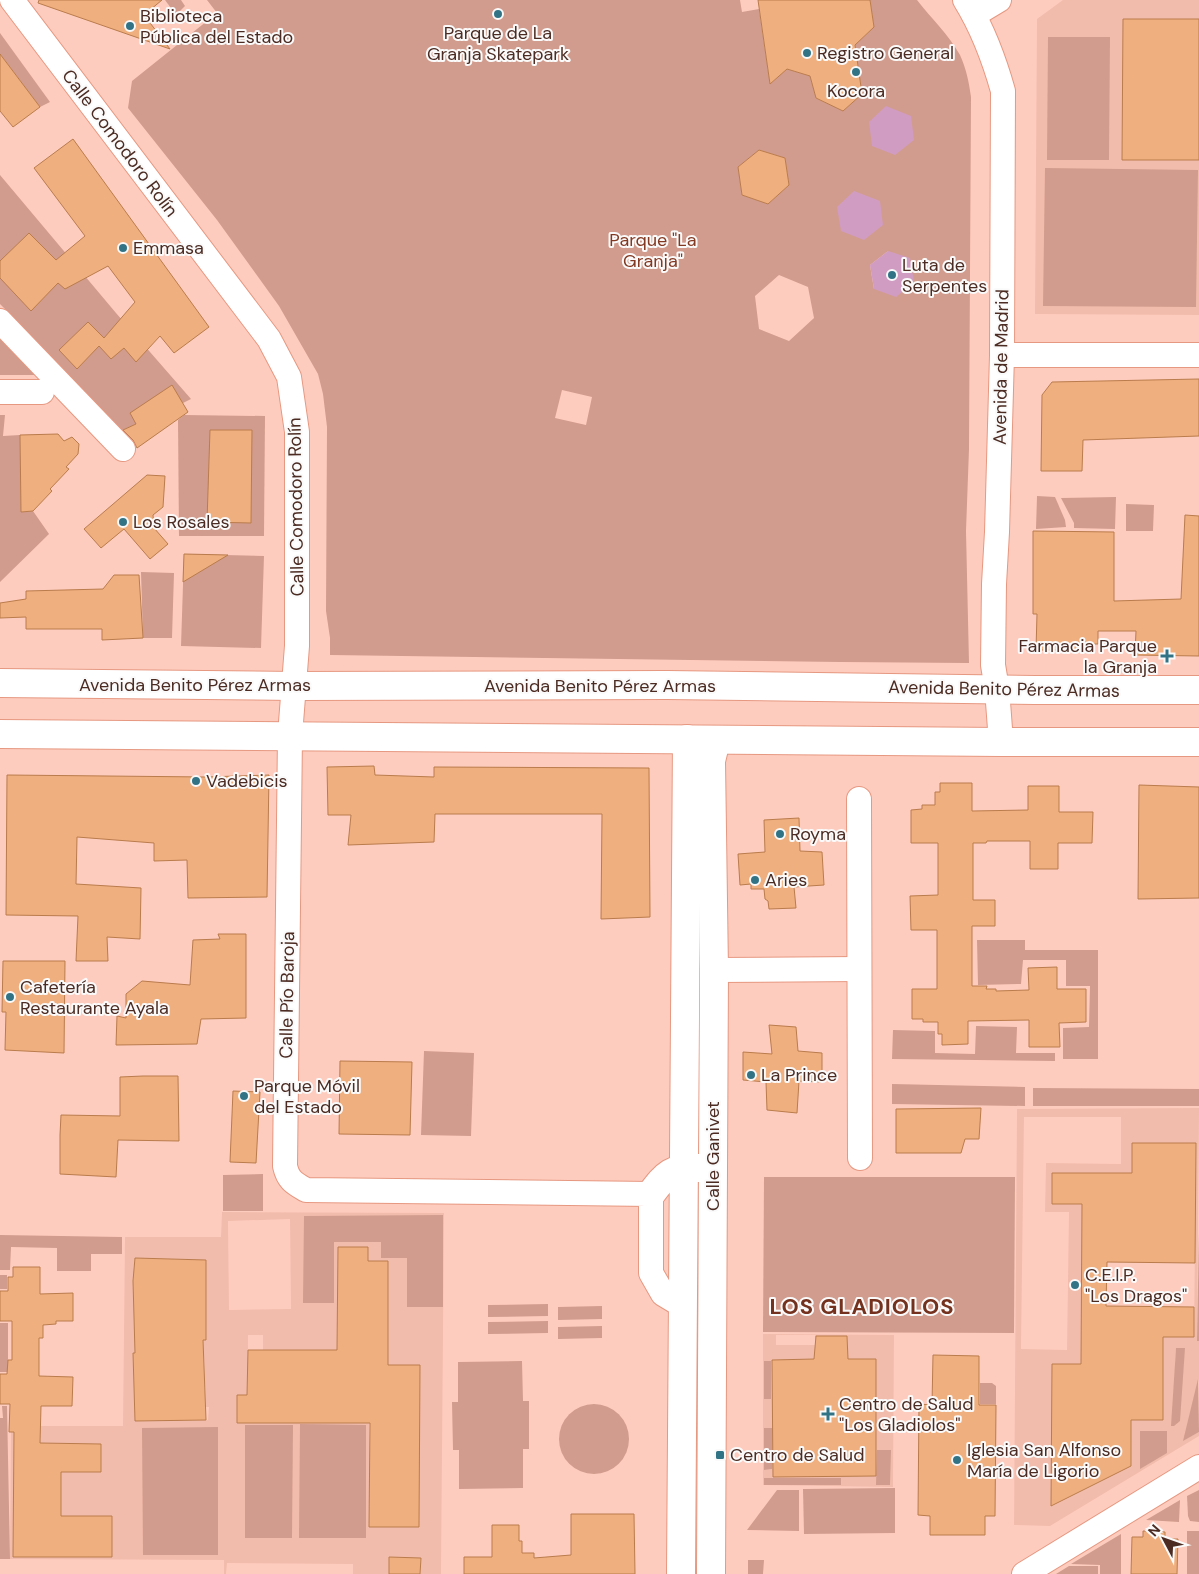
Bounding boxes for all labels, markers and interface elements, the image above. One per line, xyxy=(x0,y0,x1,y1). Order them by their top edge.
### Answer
place label: Biblioteca Pública del Estado xyxy=(140,4,293,49)
marker: Parque de La Granja Skatepark xyxy=(492,8,504,20)
marker: Biblioteca Pública del Estado xyxy=(124,20,136,32)
place label: Parque de La Granja Skatepark xyxy=(427,21,569,66)
place label: Registro General xyxy=(817,41,954,65)
marker: Registro General xyxy=(801,47,813,59)
street label: Calle Comodoro Rolín xyxy=(57,64,183,222)
marker: Kocora xyxy=(850,66,862,78)
place label: Kocora xyxy=(827,79,885,103)
park label: Parque "La Granja" xyxy=(609,228,697,273)
place label: Emmasa xyxy=(133,236,204,260)
marker: Emmasa xyxy=(117,242,129,254)
place label: Luta de Serpentes xyxy=(902,253,987,298)
marker: Luta de Serpentes xyxy=(886,269,898,281)
street label: Avenida de Madrid xyxy=(988,289,1014,445)
street label: Calle Comodoro Rolín xyxy=(282,417,310,597)
place label: Los Rosales xyxy=(133,510,230,534)
marker: Los Rosales xyxy=(117,516,129,528)
place label: Farmacia Parque la Granja xyxy=(1019,634,1157,679)
marker: Farmacia Parque la Granja xyxy=(1161,650,1173,662)
street label: Avenida Benito Pérez Armas xyxy=(79,673,311,697)
street label: Avenida Benito Pérez Armas xyxy=(484,674,716,698)
street label: Avenida Benito Pérez Armas xyxy=(888,675,1120,703)
place label: Vadebicis xyxy=(206,769,288,793)
marker: Vadebicis xyxy=(190,775,202,787)
place label: Royma xyxy=(790,822,846,846)
marker: Royma xyxy=(774,828,786,840)
place label: Aries xyxy=(765,868,807,892)
marker: Aries xyxy=(749,874,761,886)
street label: Calle Pío Baroja xyxy=(274,931,300,1059)
place label: Cafetería Restaurante Ayala xyxy=(20,975,169,1020)
marker: Cafetería Restaurante Ayala xyxy=(4,991,16,1003)
place label: La Prince xyxy=(761,1063,837,1087)
marker: La Prince xyxy=(745,1069,757,1081)
place label: Parque Móvil del Estado xyxy=(254,1074,360,1119)
marker: Parque Móvil del Estado xyxy=(238,1090,250,1102)
street label: Calle Ganivet xyxy=(701,1101,725,1211)
place label: C.E.I.P. "Los Dragos" xyxy=(1085,1263,1187,1308)
marker: C.E.I.P. "Los Dragos" xyxy=(1069,1279,1081,1291)
district label: LOS GLADIOLOS xyxy=(770,1292,954,1321)
place label: Centro de Salud "Los Gladiolos" xyxy=(839,1392,973,1437)
marker: Centro de Salud "Los Gladiolos" xyxy=(821,1407,835,1421)
place label: Iglesia San Alfonso María de Ligorio xyxy=(967,1438,1121,1483)
place label: Centro de Salud xyxy=(730,1443,864,1467)
marker: Centro de Salud xyxy=(714,1449,726,1461)
marker: Iglesia San Alfonso María de Ligorio xyxy=(951,1454,963,1466)
north arrow xyxy=(1139,1514,1189,1564)
text: N xyxy=(1144,1521,1164,1540)

